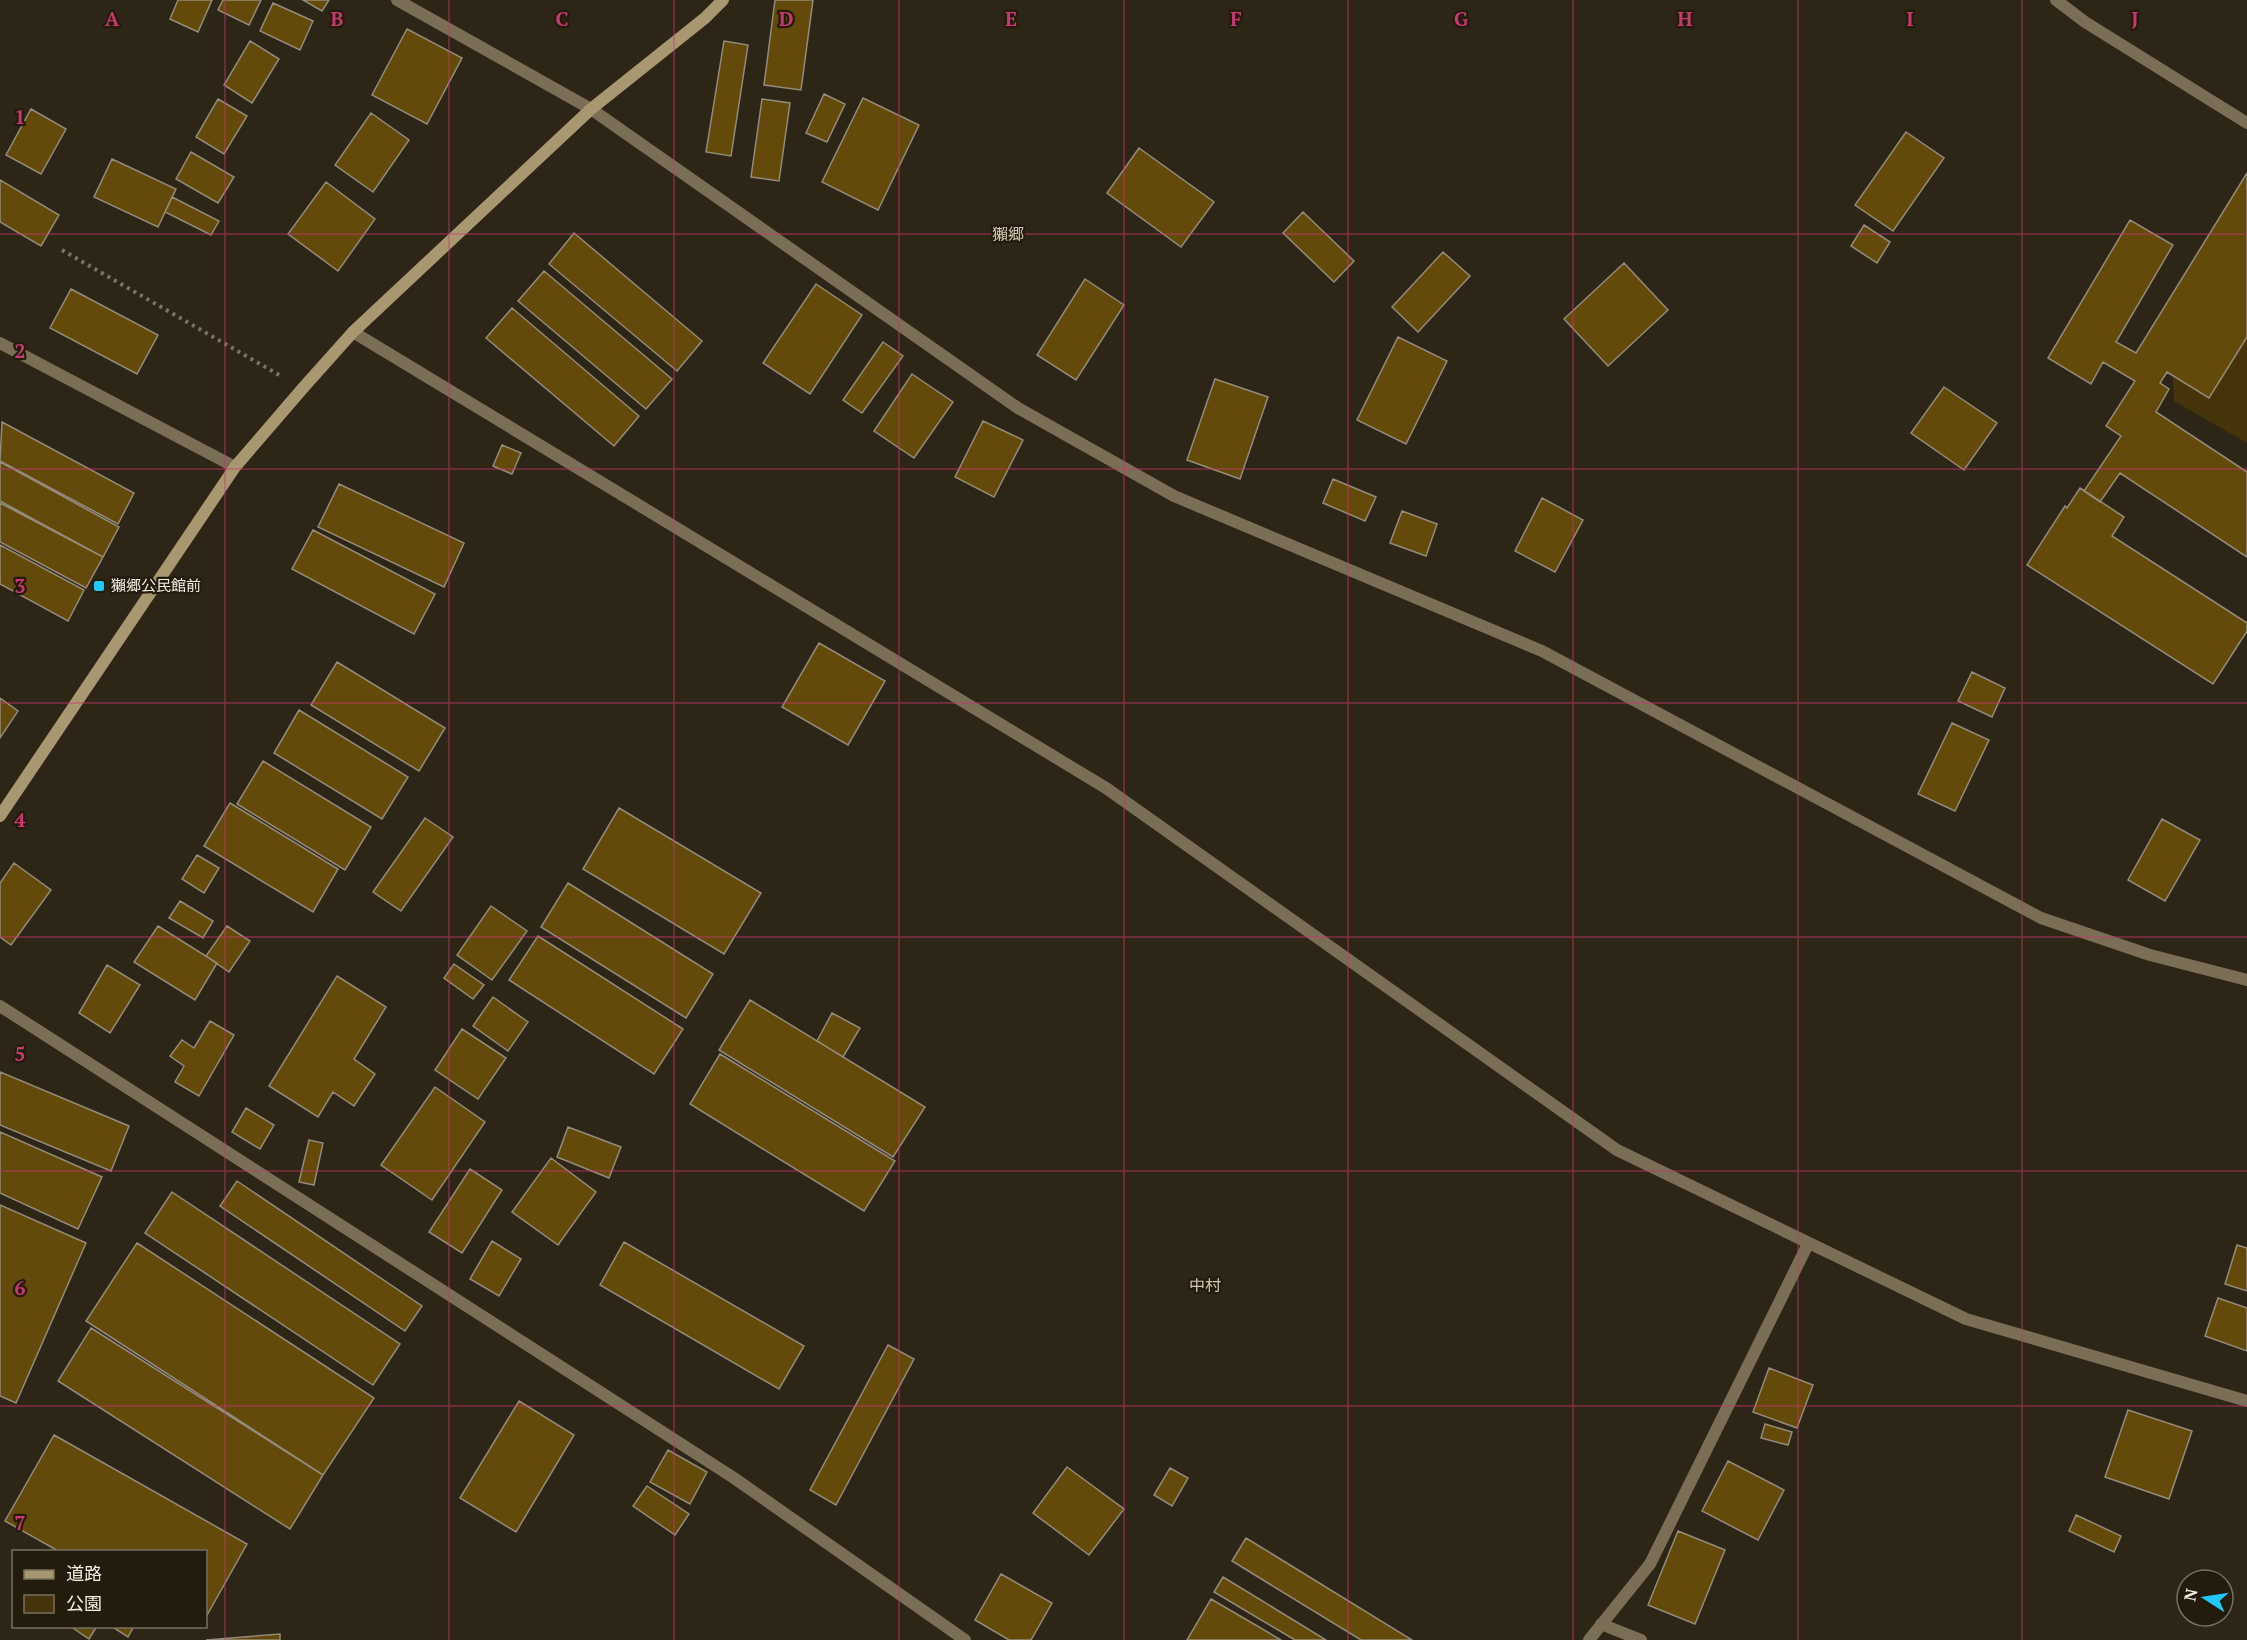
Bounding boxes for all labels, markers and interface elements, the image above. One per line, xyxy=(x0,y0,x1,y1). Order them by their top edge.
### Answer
text: A xyxy=(105,5,120,32)
text: B xyxy=(331,5,344,32)
text: C xyxy=(555,5,569,32)
text: D xyxy=(779,5,793,32)
text: E xyxy=(1005,5,1017,32)
text: F xyxy=(1230,5,1242,32)
text: G xyxy=(1454,5,1468,32)
text: H xyxy=(1677,5,1693,32)
text: I xyxy=(1906,5,1914,32)
text: J xyxy=(2131,5,2139,32)
text: 1 xyxy=(14,103,26,130)
district label: 獺郷 xyxy=(992,223,1024,245)
text: 2 xyxy=(14,337,26,364)
text: 3 xyxy=(14,572,26,599)
place label: 獺郷公民館前 xyxy=(111,575,201,595)
marker: 獺郷公民館前 xyxy=(92,579,106,593)
text: 4 xyxy=(14,806,26,833)
text: 5 xyxy=(14,1040,26,1067)
text: 6 xyxy=(14,1274,26,1301)
district label: 中村 xyxy=(1189,1274,1221,1296)
text: 7 xyxy=(14,1509,26,1536)
legend xyxy=(12,1550,207,1628)
text: 道路 xyxy=(66,1561,102,1585)
north arrow xyxy=(2175,1568,2235,1628)
text: N xyxy=(2178,1587,2202,1603)
text: 公園 xyxy=(66,1591,102,1615)

